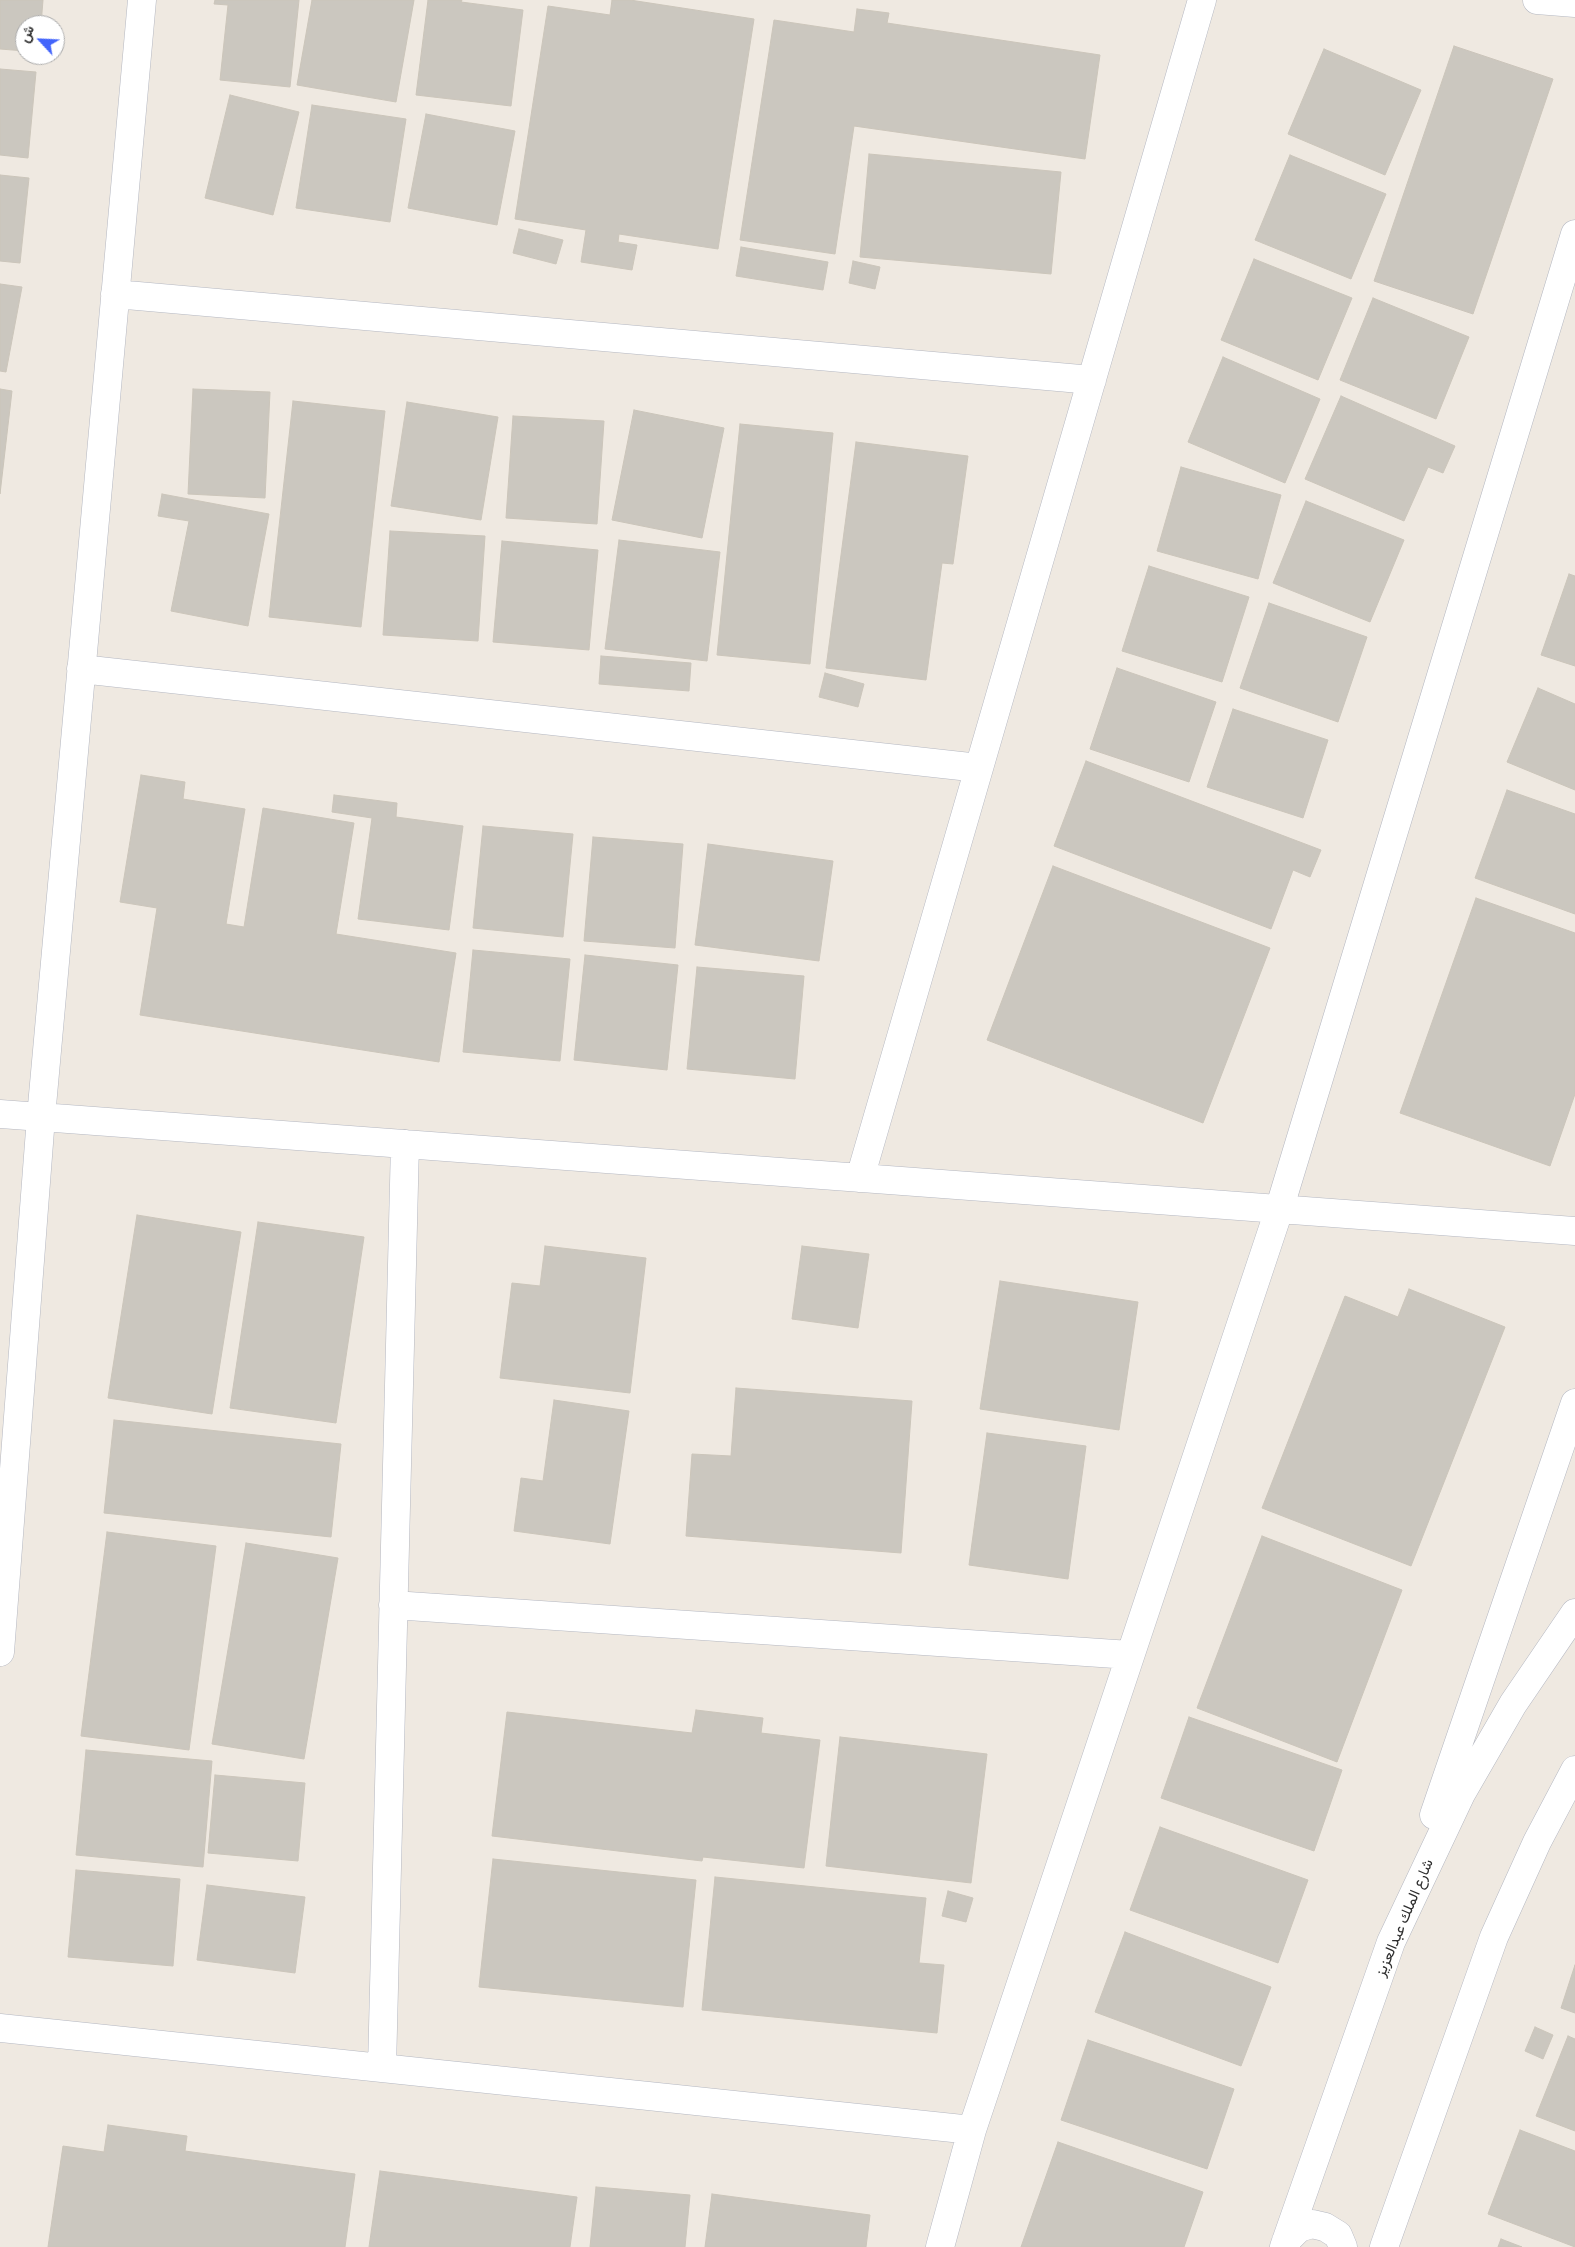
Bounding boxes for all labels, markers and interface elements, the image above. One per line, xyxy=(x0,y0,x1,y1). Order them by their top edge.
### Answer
north arrow xyxy=(15,15,65,65)
text: ش xyxy=(16,23,38,45)
street label: شارع الملك عبدالعزيز xyxy=(1372,1857,1438,1979)

